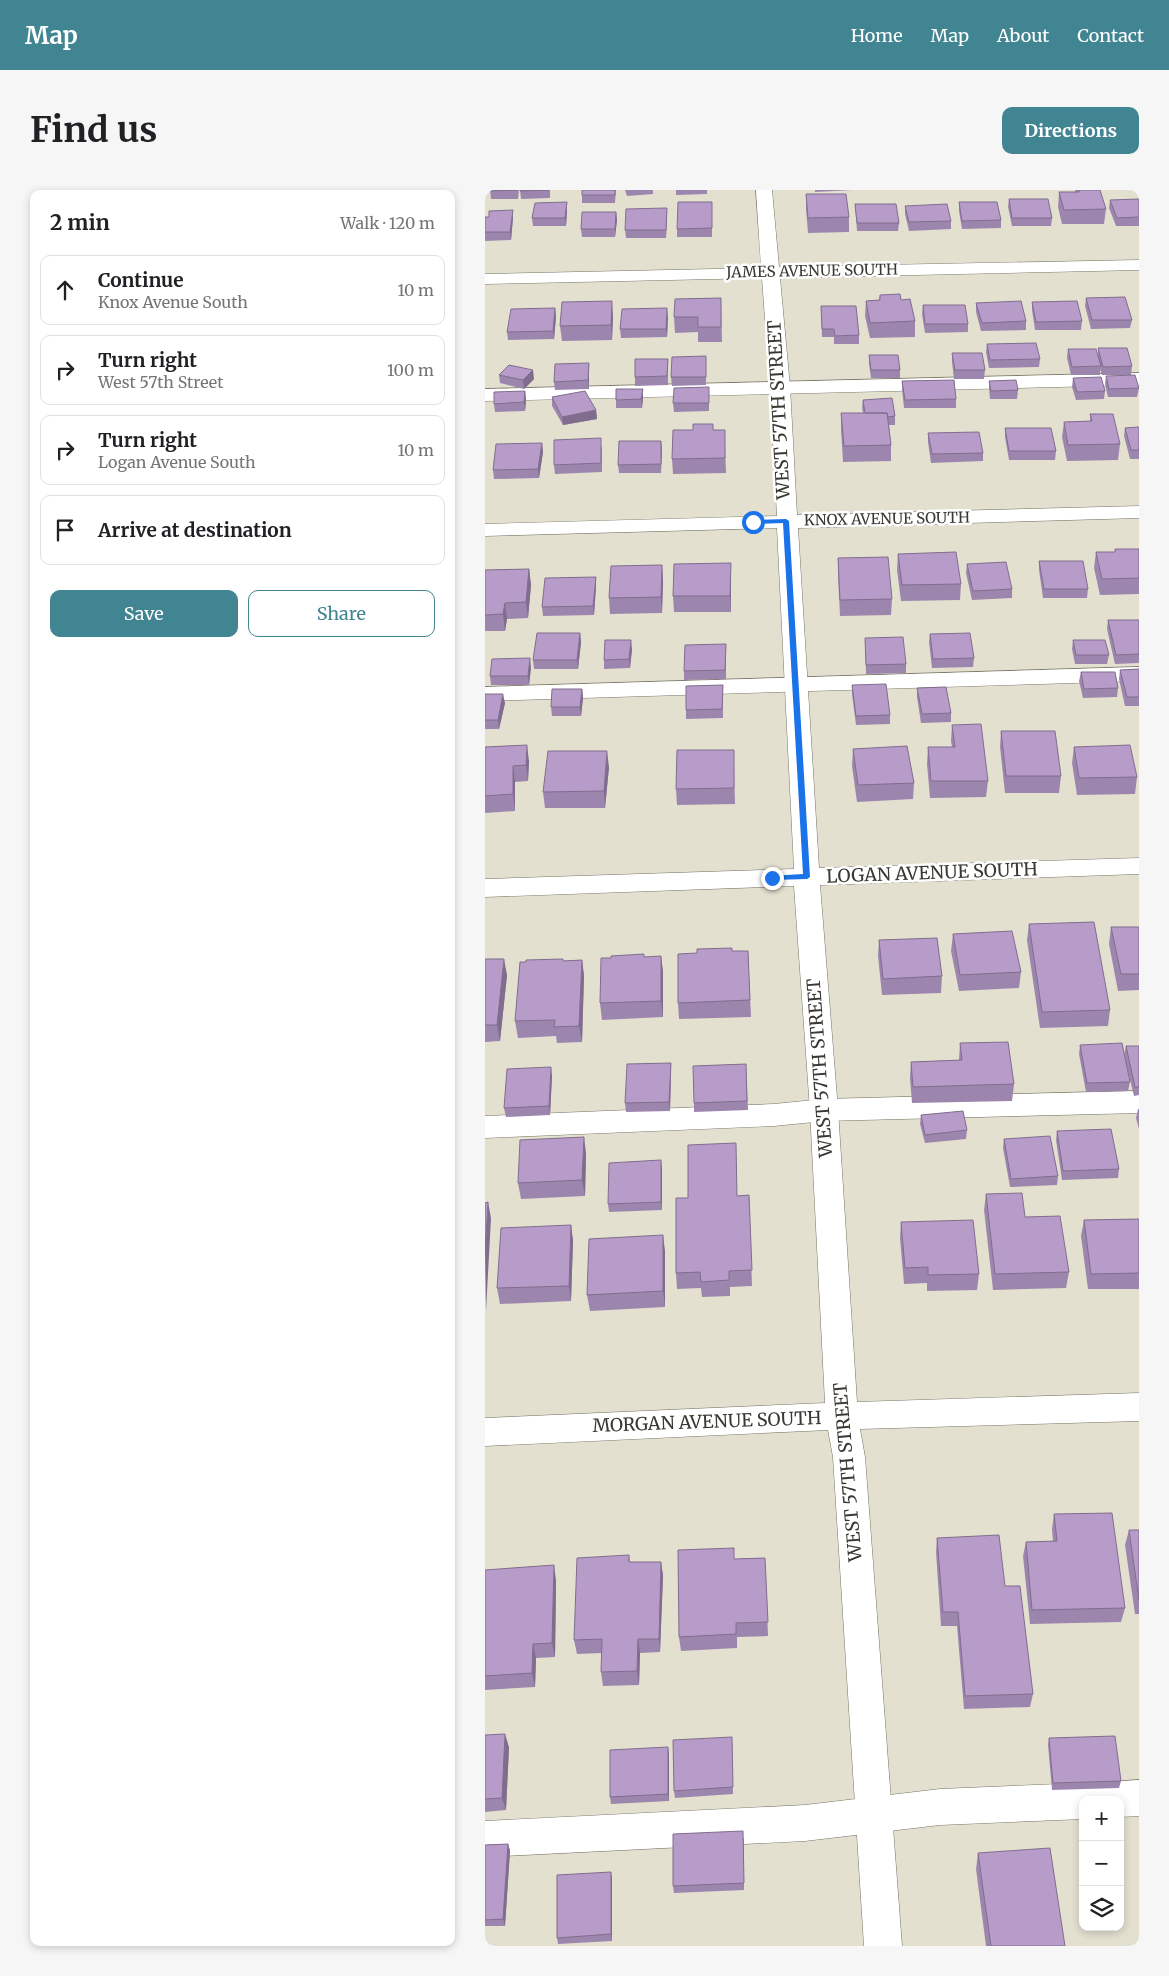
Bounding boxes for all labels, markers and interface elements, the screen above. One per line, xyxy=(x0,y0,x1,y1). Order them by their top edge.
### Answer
text: Map xyxy=(25,20,78,51)
text: Home xyxy=(851,24,903,47)
text: Map xyxy=(931,24,969,47)
text: About xyxy=(997,24,1049,47)
text: Contact xyxy=(1077,24,1144,47)
button: Directions xyxy=(1002,107,1139,154)
text: Find us xyxy=(30,108,157,152)
text: 2 min xyxy=(50,209,110,236)
text: Walk · 120 m xyxy=(340,213,435,233)
street label: JAMES AVENUE SOUTH xyxy=(725,260,898,282)
text: Continue xyxy=(98,268,184,292)
icon: ahead xyxy=(51,276,79,304)
text: 10 m xyxy=(397,280,434,300)
text: Knox Avenue South xyxy=(98,292,248,312)
street label: WEST 57TH STREET xyxy=(762,319,795,501)
text: Turn right xyxy=(98,348,197,372)
icon: right xyxy=(51,356,79,384)
text: 100 m xyxy=(387,360,434,380)
text: West 57th Street xyxy=(98,372,223,392)
text: Turn right xyxy=(98,428,197,452)
icon: right xyxy=(51,436,79,464)
text: 10 m xyxy=(397,440,434,460)
text: Logan Avenue South xyxy=(98,452,256,472)
street label: KNOX AVENUE SOUTH xyxy=(804,508,970,529)
route start xyxy=(742,511,765,534)
icon: arrive xyxy=(51,516,79,544)
text: Arrive at destination xyxy=(98,518,292,542)
button: Save xyxy=(50,590,238,637)
button: Share xyxy=(248,590,435,637)
street label: LOGAN AVENUE SOUTH xyxy=(826,857,1038,888)
route end xyxy=(761,867,784,890)
street label: WEST 57TH STREET xyxy=(802,977,837,1159)
street label: WEST 57TH STREET xyxy=(828,1381,867,1563)
street label: MORGAN AVENUE SOUTH xyxy=(592,1406,822,1437)
map controls xyxy=(1079,1796,1124,1931)
button: + xyxy=(1079,1796,1124,1841)
button: − xyxy=(1079,1841,1124,1886)
button: layers xyxy=(1079,1886,1124,1931)

